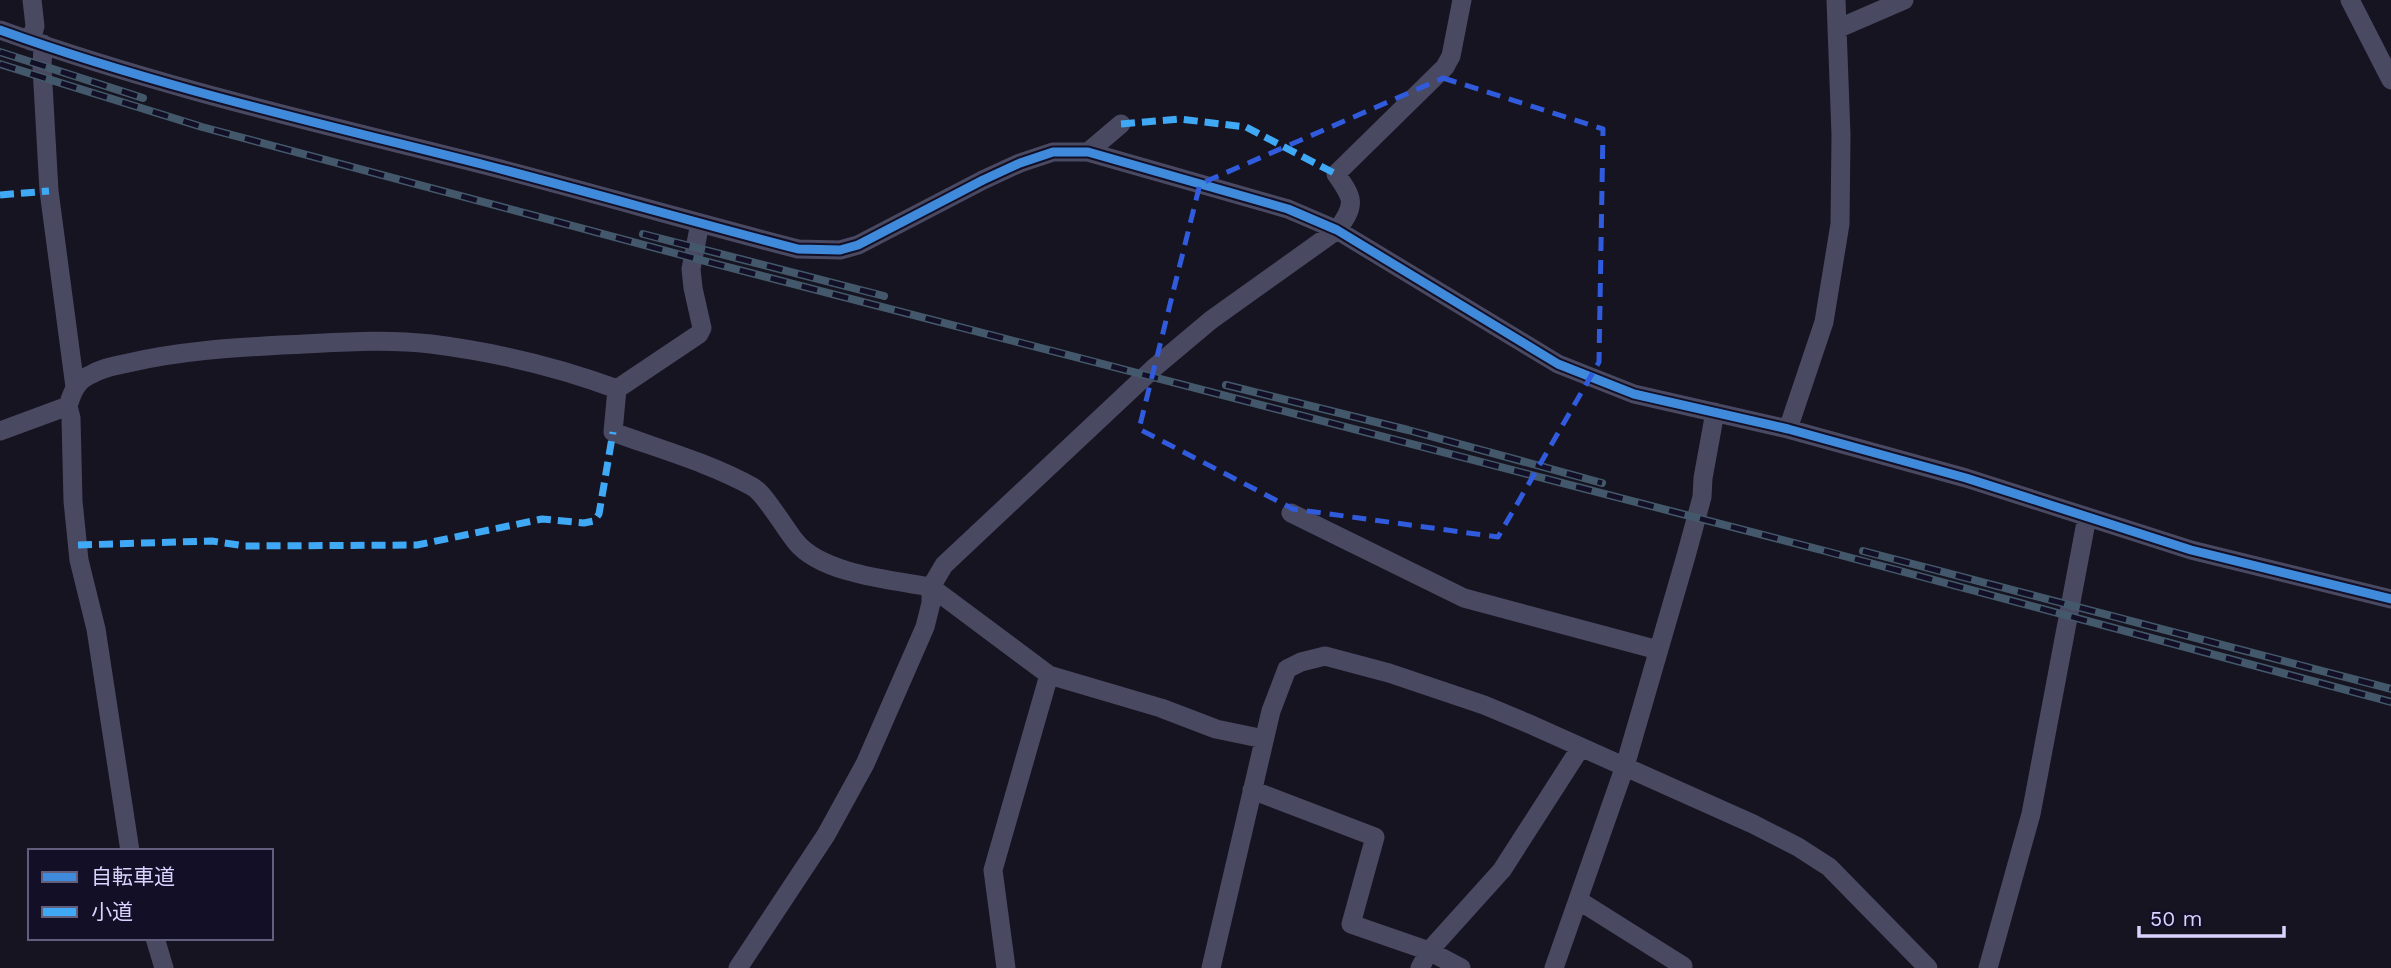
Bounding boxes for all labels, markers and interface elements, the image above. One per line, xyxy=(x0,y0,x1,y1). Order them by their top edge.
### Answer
legend xyxy=(28,849,273,940)
text: 自転車道 xyxy=(91,864,175,889)
scale bar xyxy=(2139,894,2284,938)
text: 小道 xyxy=(91,899,133,924)
text: 50 m xyxy=(2150,906,2202,931)

